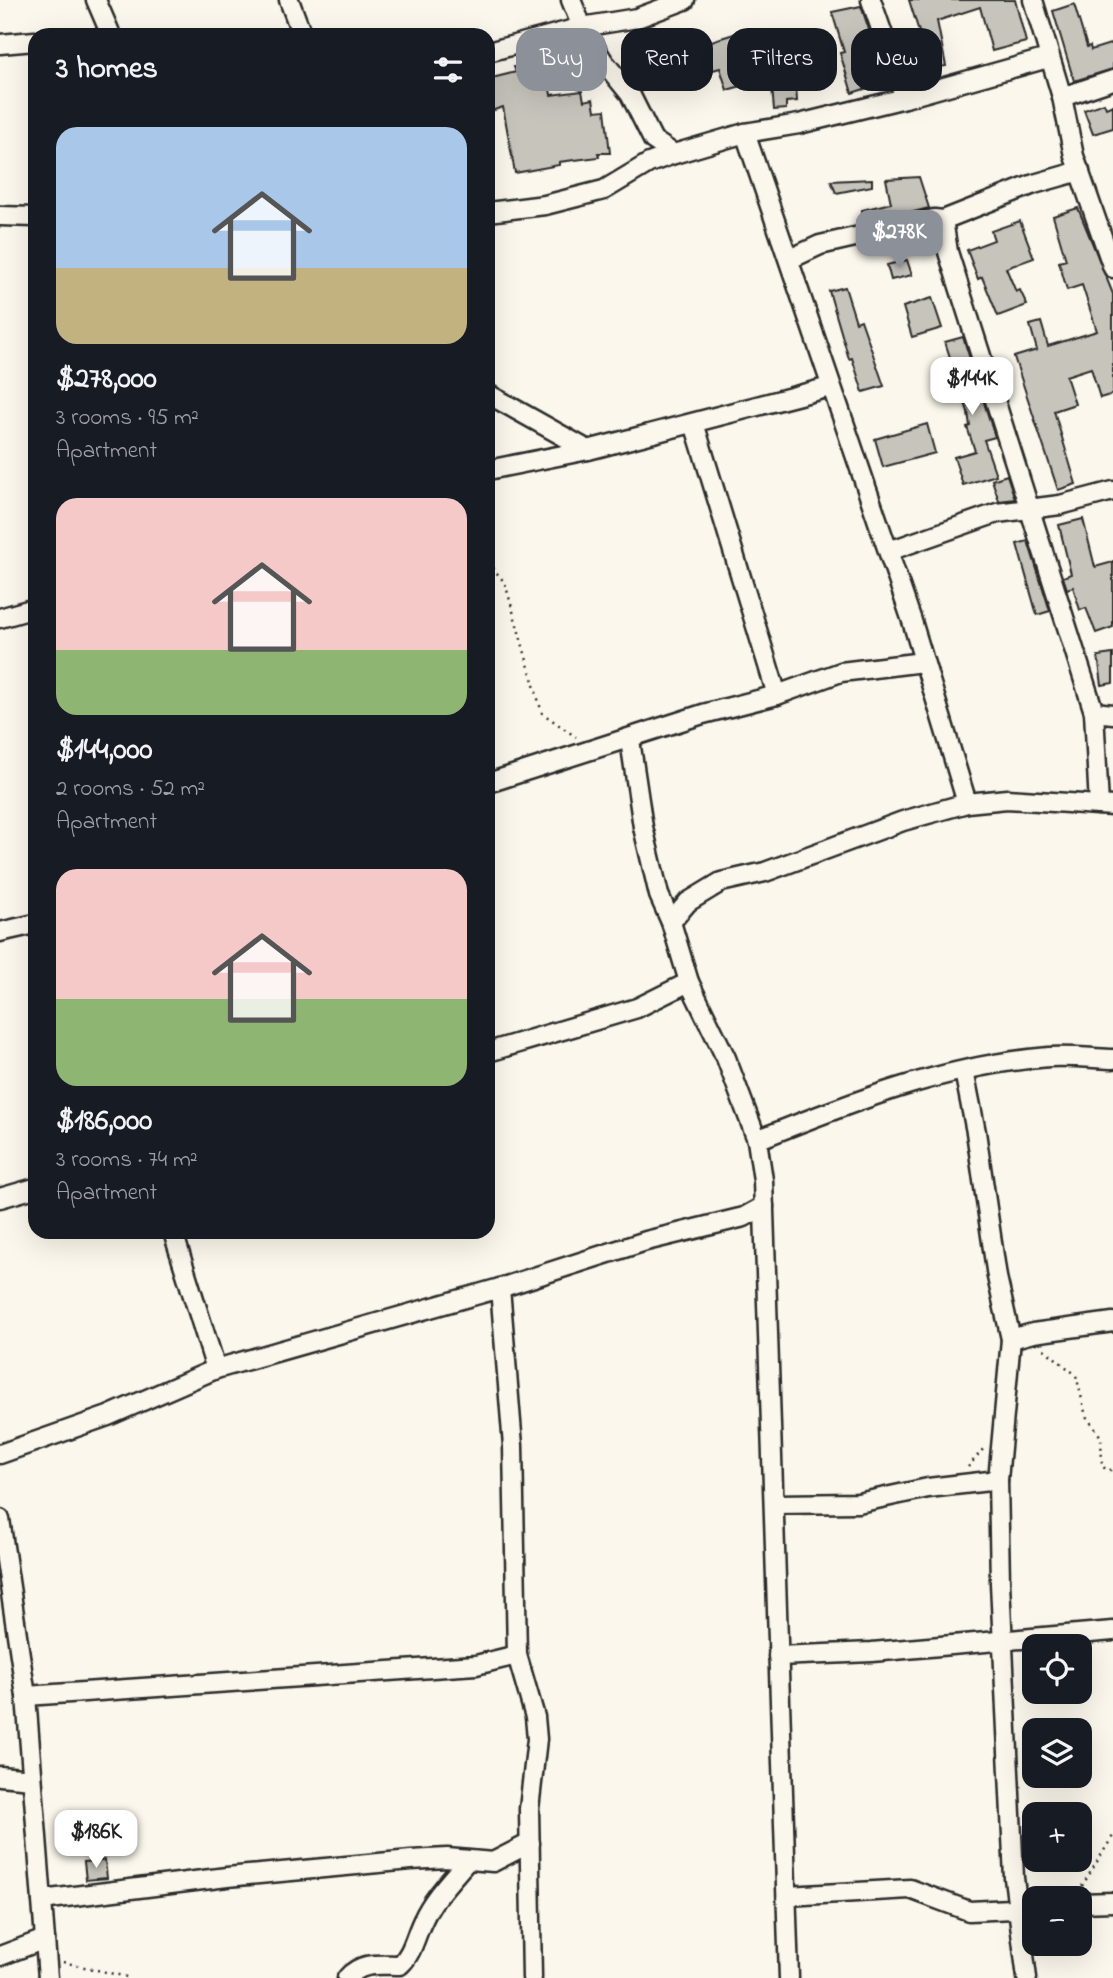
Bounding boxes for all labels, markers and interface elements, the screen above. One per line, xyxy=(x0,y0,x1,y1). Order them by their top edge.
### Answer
chip: Buy xyxy=(516,28,607,91)
chip: Rent xyxy=(621,28,713,91)
chip: Filters xyxy=(727,28,837,91)
chip: New xyxy=(851,28,942,91)
text: 3 homes xyxy=(56,48,158,92)
icon: filters xyxy=(429,51,467,89)
icon: home xyxy=(199,173,325,299)
pin: $278K xyxy=(850,210,948,270)
text: $278K xyxy=(872,216,926,249)
text: $278,000 xyxy=(56,358,157,402)
pin: $144K xyxy=(923,358,1021,417)
text: $144K xyxy=(946,363,998,396)
text: 3 rooms · 95 m² xyxy=(56,402,199,435)
text: Apartment xyxy=(56,435,157,468)
icon: home xyxy=(199,544,325,670)
text: $144,000 xyxy=(56,729,152,773)
text: 2 rooms · 52 m² xyxy=(56,773,205,806)
text: Apartment xyxy=(56,806,157,839)
icon: home xyxy=(199,915,325,1041)
text: $186,000 xyxy=(56,1100,152,1144)
text: 3 rooms · 74 m² xyxy=(56,1144,198,1177)
text: Apartment xyxy=(56,1177,157,1210)
map controls xyxy=(1022,1634,1092,1956)
button: locate xyxy=(1022,1634,1092,1704)
button: layers xyxy=(1022,1718,1092,1788)
button: + xyxy=(1022,1802,1092,1872)
pin: $186K xyxy=(47,1811,145,1870)
text: $186K xyxy=(70,1816,122,1849)
button: − xyxy=(1022,1886,1092,1956)

